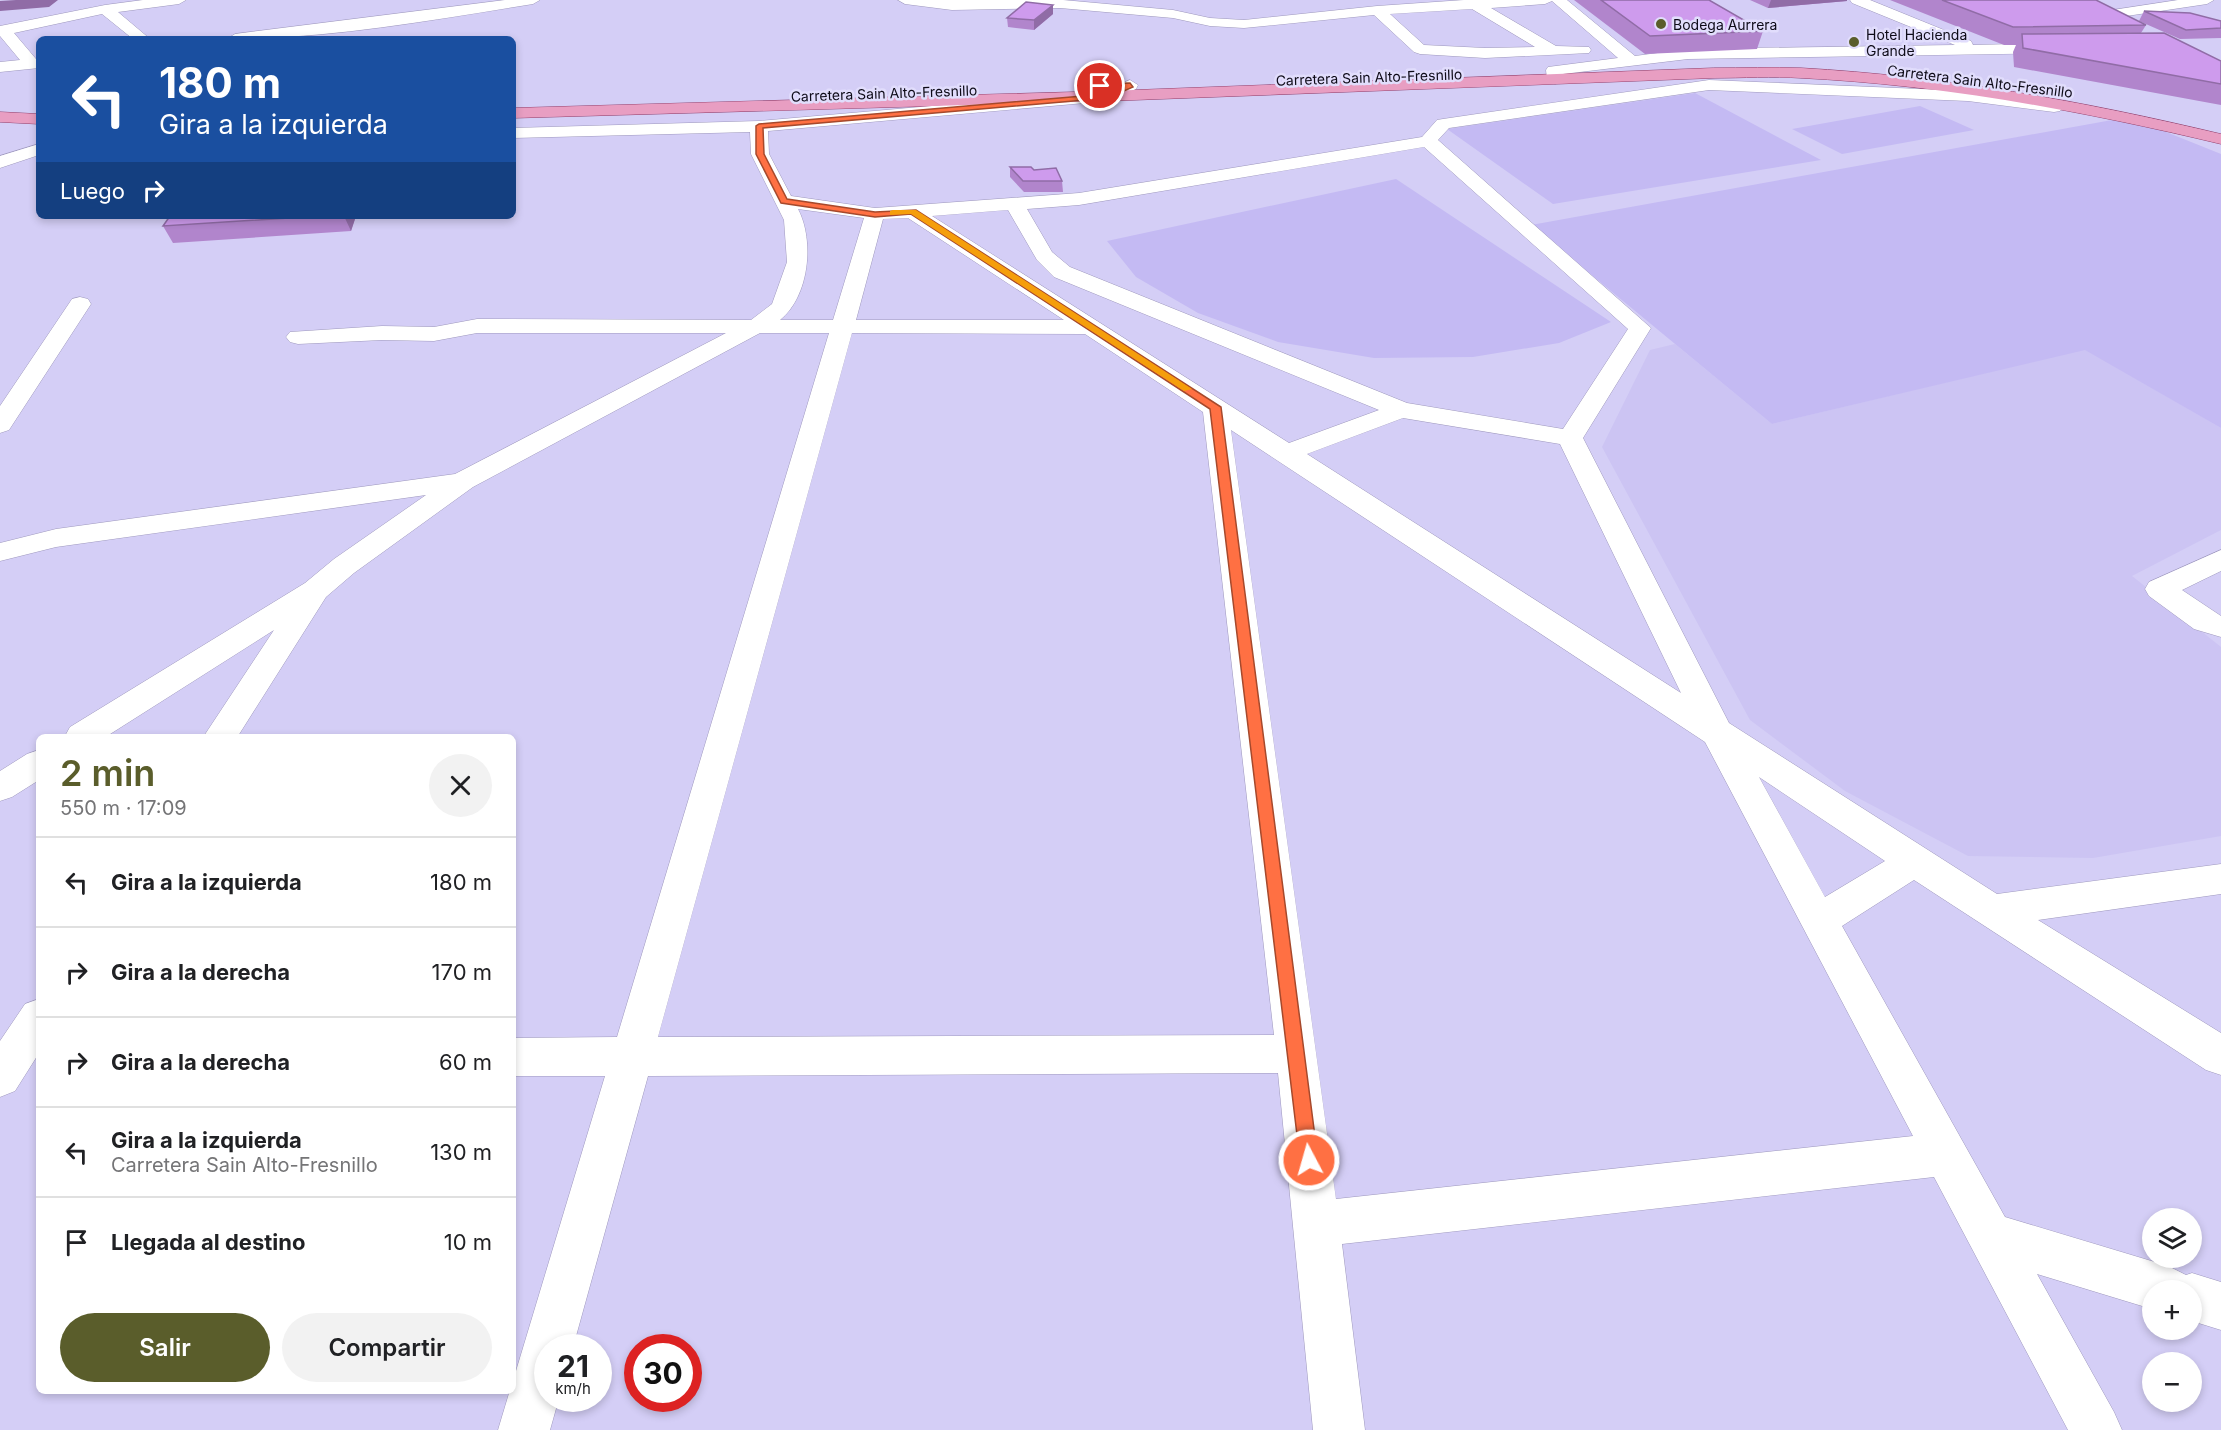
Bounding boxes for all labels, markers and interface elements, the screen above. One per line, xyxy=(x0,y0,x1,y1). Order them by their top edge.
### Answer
place label: Bodega Aurrera xyxy=(1673,16,1777,33)
marker: Bodega Aurrera xyxy=(1654,17,1668,31)
place label: Hotel Hacienda Grande xyxy=(1866,26,1967,59)
marker: Hotel Hacienda Grande xyxy=(1847,35,1861,49)
text: 180 m xyxy=(159,57,281,108)
icon: left xyxy=(60,60,138,138)
pin xyxy=(1074,60,1125,111)
street label: Carretera Sain Alto-Fresnillo xyxy=(1886,61,2074,101)
street label: Carretera Sain Alto-Fresnillo xyxy=(1275,65,1463,89)
icon: arrive xyxy=(1083,69,1116,102)
street label: Carretera Sain Alto-Fresnillo xyxy=(790,81,978,105)
text: Gira a la izquierda xyxy=(159,108,388,141)
icon: right xyxy=(137,174,170,207)
text: Luego xyxy=(60,178,125,204)
text: 2 min xyxy=(60,751,155,795)
button: close xyxy=(429,754,492,817)
text: 550 m · 17:09 xyxy=(60,796,187,820)
icon: left xyxy=(60,866,93,899)
text: Gira a la izquierda xyxy=(111,869,302,895)
text: 180 m xyxy=(430,869,492,895)
icon: right xyxy=(60,956,93,989)
text: Gira a la derecha xyxy=(111,959,290,985)
text: 170 m xyxy=(432,959,492,985)
icon: right xyxy=(60,1046,93,1079)
text: Gira a la derecha xyxy=(111,1049,290,1075)
text: 60 m xyxy=(439,1049,492,1075)
text: Gira a la izquierda xyxy=(111,1127,302,1153)
position arrow xyxy=(1277,1128,1341,1192)
icon: left xyxy=(60,1136,93,1169)
text: 130 m xyxy=(430,1139,492,1165)
text: Carretera Sain Alto-Fresnillo xyxy=(111,1153,378,1177)
map controls xyxy=(2142,1208,2202,1412)
button: layers xyxy=(2142,1208,2202,1268)
icon: arrive xyxy=(60,1226,93,1259)
text: Llegada al destino xyxy=(111,1229,305,1255)
text: 10 m xyxy=(444,1229,492,1255)
button: + xyxy=(2142,1280,2202,1340)
button: Salir xyxy=(60,1313,270,1382)
button: Compartir xyxy=(282,1313,492,1382)
speed limit sign: 30 xyxy=(624,1334,702,1412)
text: 21 xyxy=(557,1348,589,1384)
button: − xyxy=(2142,1352,2202,1412)
text: km/h xyxy=(555,1379,591,1398)

